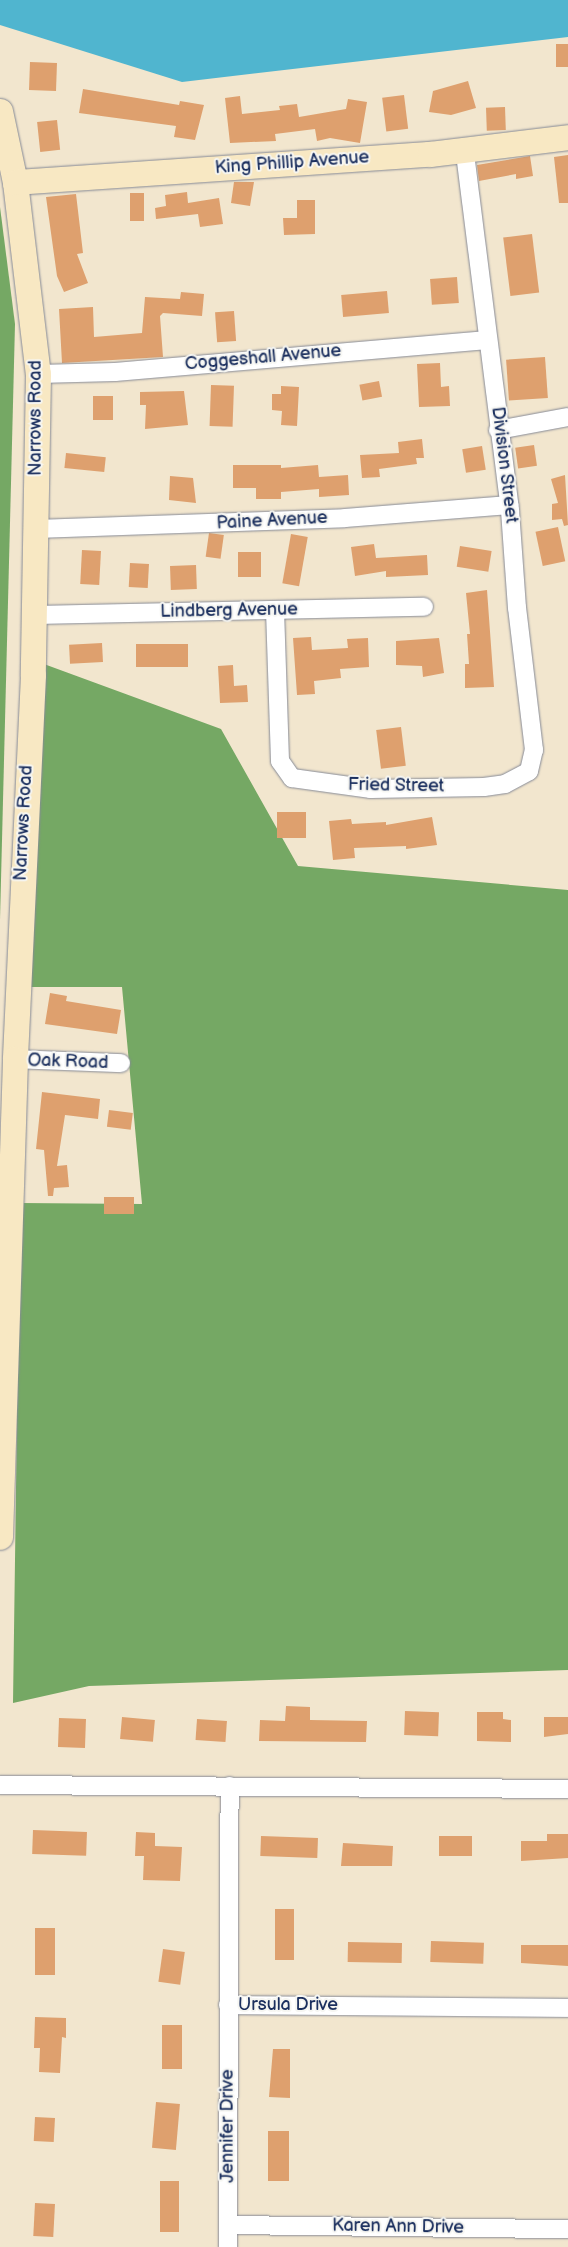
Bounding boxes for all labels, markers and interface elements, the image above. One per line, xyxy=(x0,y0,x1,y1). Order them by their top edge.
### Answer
street label: King Phillip Avenue xyxy=(214,147,370,179)
street label: Coggeshall Avenue xyxy=(184,340,342,376)
street label: Narrows Road xyxy=(25,360,47,476)
street label: Division Street xyxy=(486,405,522,525)
street label: Paine Avenue xyxy=(216,507,328,535)
street label: Lindberg Avenue xyxy=(160,599,298,623)
street label: Narrows Road xyxy=(10,765,38,881)
street label: Fried Street xyxy=(347,774,445,798)
street label: Oak Road xyxy=(27,1050,109,1074)
street label: Ursula Drive xyxy=(238,1994,338,2016)
street label: Jennifer Drive xyxy=(217,2069,239,2183)
street label: Karen Ann Drive xyxy=(332,2215,464,2239)

